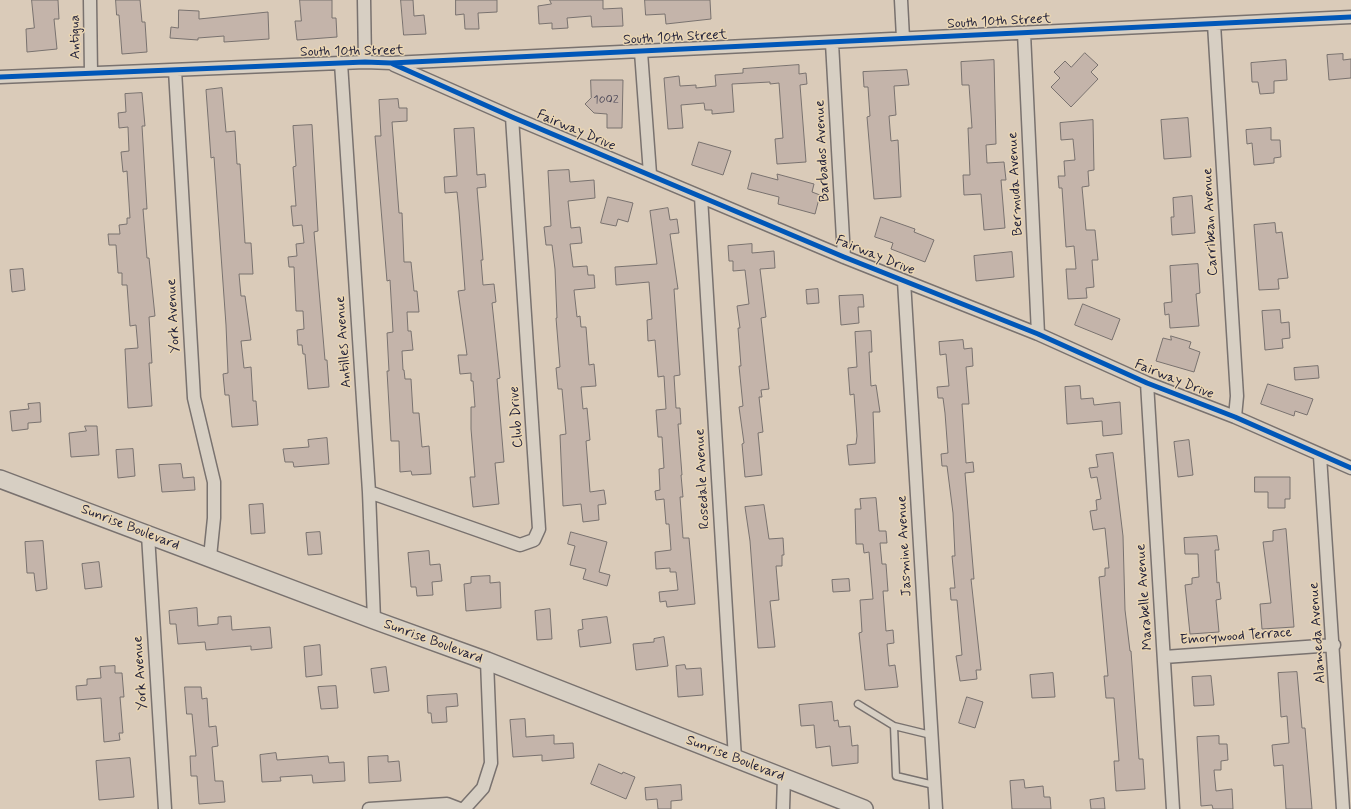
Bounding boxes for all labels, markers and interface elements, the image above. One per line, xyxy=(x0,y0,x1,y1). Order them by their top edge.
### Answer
street label: South 10th Street xyxy=(947,11,1051,33)
street label: Antigua xyxy=(67,15,85,59)
street label: South 10th Street xyxy=(623,27,727,49)
street label: South 10th Street xyxy=(300,43,404,61)
house number: 1002 xyxy=(593,93,619,107)
street label: Barbados Avenue xyxy=(812,100,834,202)
street label: Fairway Drive xyxy=(534,107,618,155)
street label: Bermuda Avenue xyxy=(1005,132,1027,236)
street label: Carribean Avenue xyxy=(1200,168,1222,276)
street label: Fairway Drive xyxy=(833,232,917,280)
street label: York Avenue xyxy=(164,278,184,354)
street label: Antilles Avenue xyxy=(332,295,356,389)
street label: Fairway Drive xyxy=(1132,356,1216,404)
street label: Club Drive xyxy=(506,385,528,449)
street label: Rosedale Avenue xyxy=(692,428,714,530)
street label: Jasmine Avenue xyxy=(894,495,916,597)
street label: Sunrise Boulevard xyxy=(78,501,182,555)
street label: Marabelle Avenue xyxy=(1133,543,1157,651)
street label: Alameda Avenue xyxy=(1306,582,1330,684)
street label: Sunrise Boulevard xyxy=(381,616,485,668)
street label: Emorywood Terrace xyxy=(1179,625,1293,649)
street label: York Avenue xyxy=(130,635,152,711)
street label: Sunrise Boulevard xyxy=(683,732,787,786)

